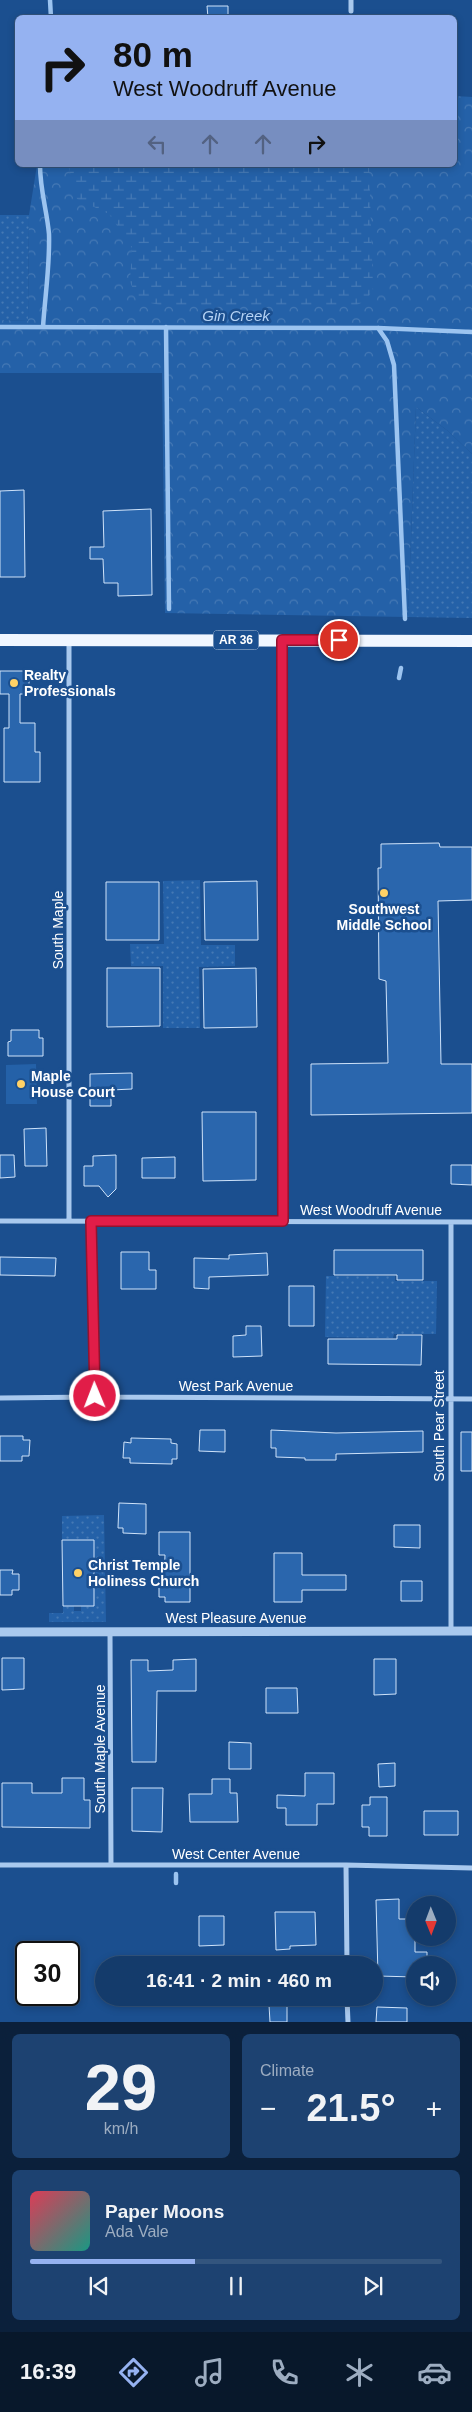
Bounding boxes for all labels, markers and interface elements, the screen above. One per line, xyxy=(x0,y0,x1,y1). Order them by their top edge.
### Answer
icon: right xyxy=(30,35,95,100)
text: 80 m xyxy=(113,35,193,74)
text: West Woodruff Avenue xyxy=(113,76,336,101)
icon: left xyxy=(143,130,171,158)
icon: ahead xyxy=(196,130,224,158)
icon: ahead xyxy=(249,130,277,158)
icon: right xyxy=(302,130,330,158)
water label: Gin Creek xyxy=(202,307,271,324)
pin xyxy=(318,619,360,661)
icon: arrive xyxy=(325,626,353,654)
road number: AR 36 xyxy=(214,630,258,650)
place label: Realty Professionals xyxy=(24,667,116,699)
marker: Realty Professionals xyxy=(8,677,20,689)
marker: Southwest Middle School xyxy=(378,887,390,899)
street label: South Maple xyxy=(50,890,66,969)
place label: Southwest Middle School xyxy=(337,901,431,933)
place label: Maple House Court xyxy=(31,1068,115,1100)
marker: Maple House Court xyxy=(15,1078,27,1090)
street label: West Woodruff Avenue xyxy=(300,1202,442,1218)
position arrow xyxy=(68,1369,120,1421)
street label: South Pear Street xyxy=(431,1370,447,1482)
street label: West Park Avenue xyxy=(179,1378,294,1394)
place label: Christ Temple Holiness Church xyxy=(88,1557,199,1589)
marker: Christ Temple Holiness Church xyxy=(72,1567,84,1579)
street label: West Pleasure Avenue xyxy=(165,1610,307,1626)
street label: South Maple Avenue xyxy=(92,1684,108,1813)
street label: West Center Avenue xyxy=(172,1846,300,1862)
north arrow xyxy=(406,1896,456,1946)
map controls xyxy=(406,1896,456,2006)
speed limit sign: 30 xyxy=(15,1941,80,2006)
button: sound xyxy=(406,1956,456,2006)
text: 16:41 · 2 min · 460 m xyxy=(146,1970,332,1991)
text: 29 xyxy=(85,2051,157,2124)
text: Climate xyxy=(260,2062,314,2079)
text: 21.5° xyxy=(306,2087,396,2129)
text: − xyxy=(260,2093,276,2124)
text: + xyxy=(426,2093,442,2124)
text: km/h xyxy=(104,2120,138,2137)
text: Paper Moons xyxy=(105,2201,224,2222)
text: Ada Vale xyxy=(105,2223,169,2240)
icon: previous xyxy=(85,2272,113,2300)
icon: pause xyxy=(222,2272,250,2300)
icon: next xyxy=(359,2272,387,2300)
icon: directions xyxy=(116,2355,151,2390)
icon: music xyxy=(192,2355,227,2390)
icon: phone xyxy=(267,2355,302,2390)
icon: climate xyxy=(342,2355,377,2390)
icon: car xyxy=(417,2355,452,2390)
text: 16:39 xyxy=(20,2359,76,2384)

